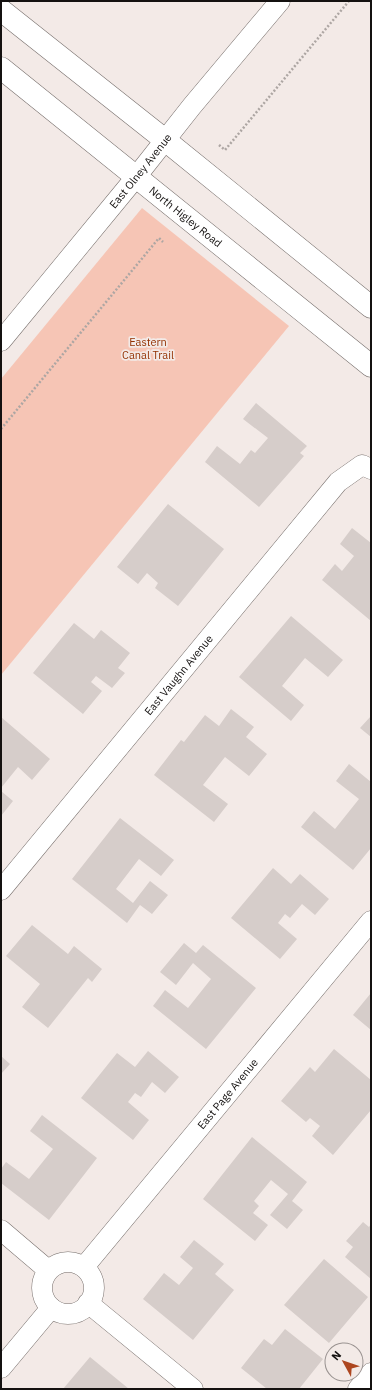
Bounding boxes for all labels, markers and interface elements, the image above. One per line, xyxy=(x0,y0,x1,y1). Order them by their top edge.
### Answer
street label: East Olney Avenue xyxy=(106,131,175,211)
street label: North Higley Road xyxy=(146,183,225,250)
park label: Eastern Canal Trail xyxy=(122,335,174,362)
street label: East Vaughn Avenue xyxy=(141,632,216,718)
street label: East Page Avenue xyxy=(194,1056,261,1132)
north arrow xyxy=(324,1342,364,1382)
text: N xyxy=(328,1348,344,1363)

